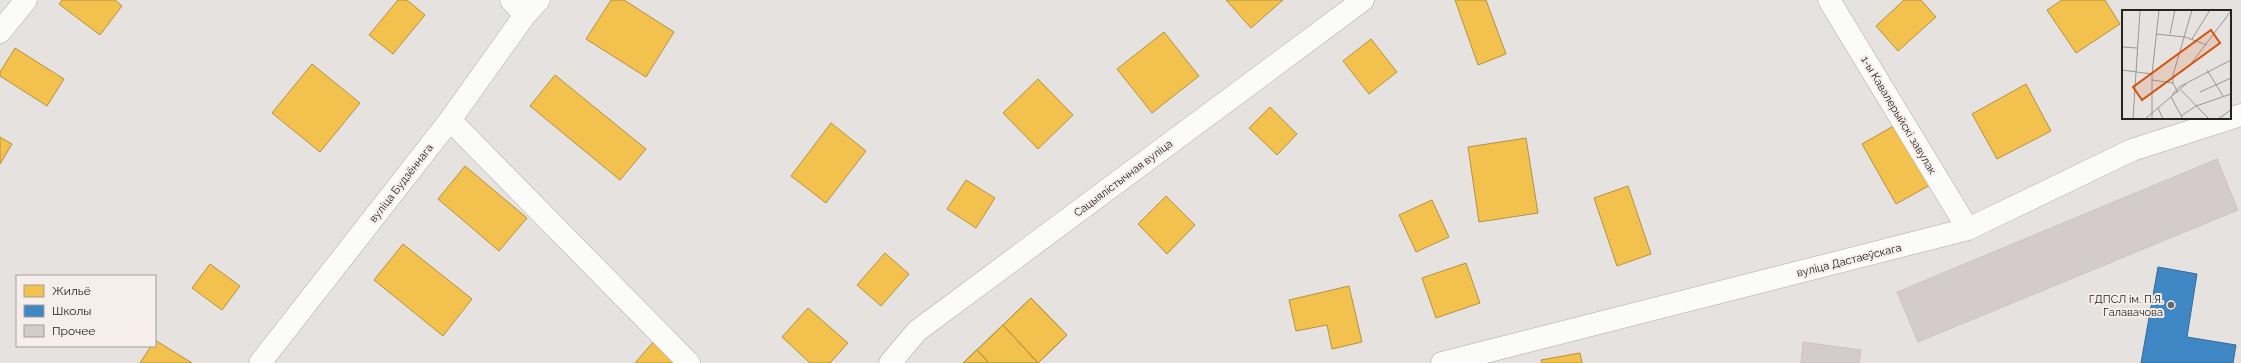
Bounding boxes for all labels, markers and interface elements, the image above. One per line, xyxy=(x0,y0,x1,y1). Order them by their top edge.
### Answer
inset map xyxy=(2122,10,2231,119)
street label: 1-ы Кавалерыйскі завулак xyxy=(1858,54,1939,177)
street label: Сацыялістычная вуліца xyxy=(1072,137,1175,220)
street label: вуліца Будзённага xyxy=(367,141,436,225)
street label: вуліца Дастаеўскага xyxy=(1795,241,1903,280)
legend xyxy=(16,275,156,347)
text: Жильё xyxy=(52,284,91,298)
place label: ГДПСЛ ім. П.Я. Галавачова xyxy=(2089,293,2163,319)
marker: ГДПСЛ ім. П.Я. Галавачова xyxy=(2166,300,2176,310)
text: Школы xyxy=(52,304,91,318)
text: Прочее xyxy=(52,324,95,338)

